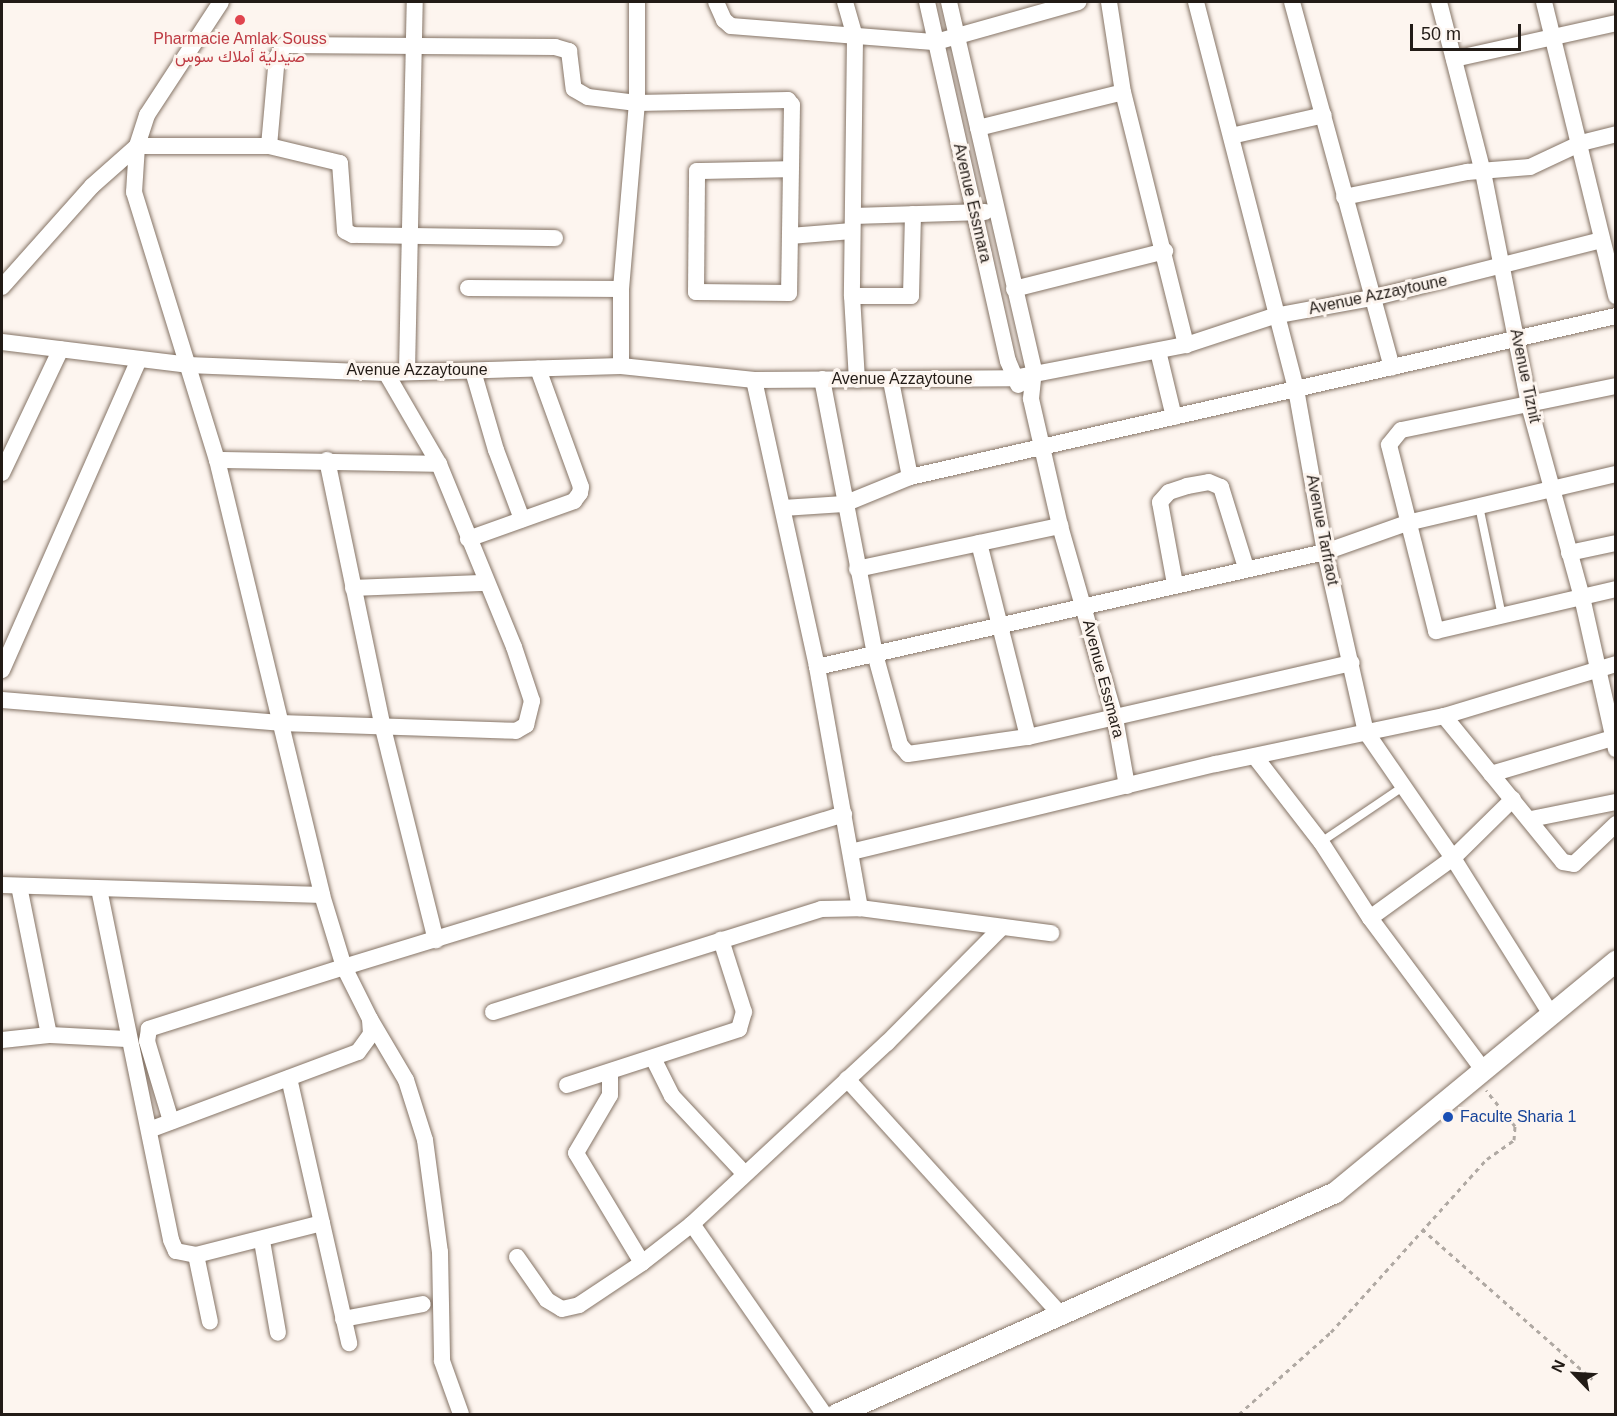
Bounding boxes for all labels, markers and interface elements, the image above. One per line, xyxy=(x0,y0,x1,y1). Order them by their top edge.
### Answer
scale bar xyxy=(1413,12,1524,50)
marker: Pharmacie Amlak Souss صيدلية أملاك سوس xyxy=(233,13,247,27)
text: 50 m xyxy=(1421,24,1461,44)
place label: Pharmacie Amlak Souss صيدلية أملاك سوس xyxy=(153,29,327,67)
street label: Avenue Essmara xyxy=(949,142,995,264)
street label: Avenue Azzaytoune xyxy=(1307,271,1449,319)
street label: Avenue Tiznit xyxy=(1506,327,1544,425)
street label: Avenue Azzaytoune xyxy=(346,360,488,380)
street label: Avenue Azzaytoune xyxy=(831,369,973,389)
street label: Avenue Tarfraot xyxy=(1302,473,1342,587)
street label: Avenue Essmara xyxy=(1078,618,1128,740)
place label: Faculte Sharia 1 xyxy=(1460,1107,1577,1127)
marker: Faculte Sharia 1 xyxy=(1441,1110,1455,1124)
north arrow xyxy=(1545,1344,1605,1404)
text: N xyxy=(1548,1357,1568,1375)

